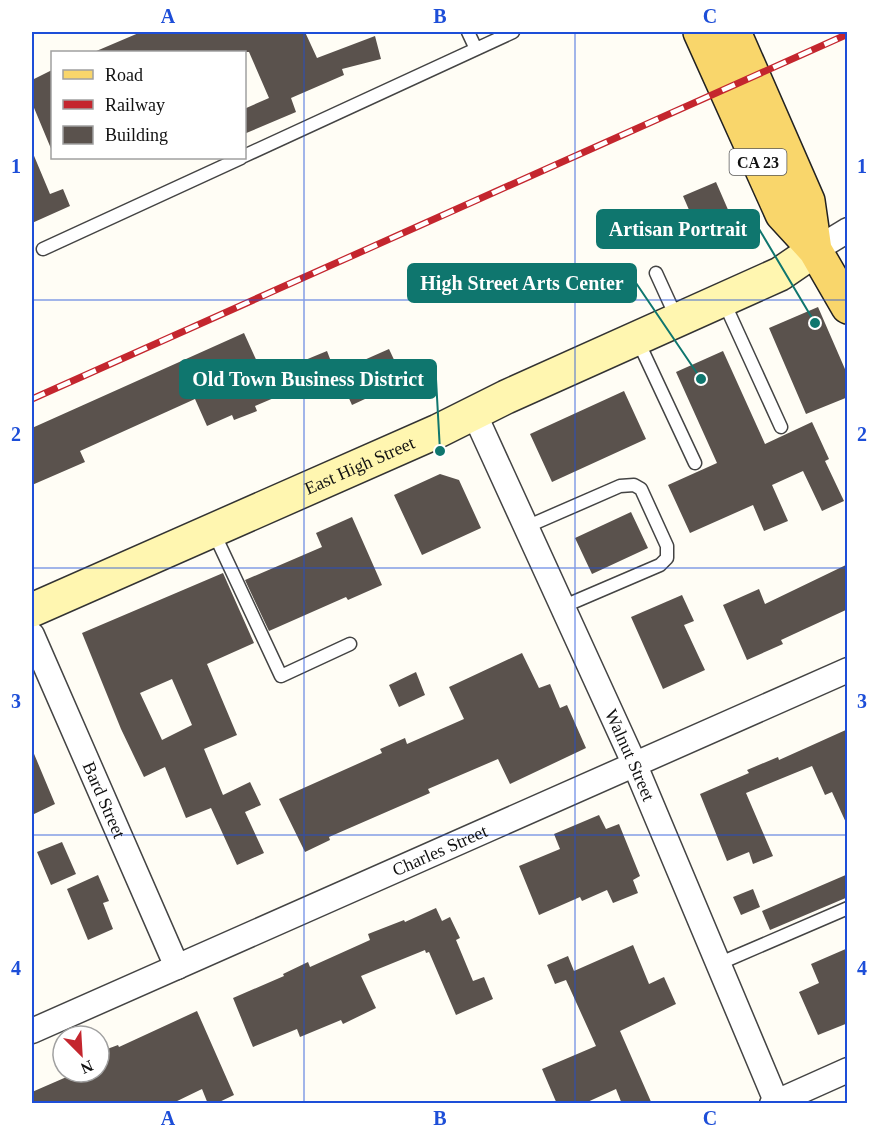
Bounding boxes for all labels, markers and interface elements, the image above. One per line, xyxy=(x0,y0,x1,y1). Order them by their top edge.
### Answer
text: A xyxy=(161,5,176,27)
text: B xyxy=(433,5,447,27)
text: C xyxy=(703,5,717,27)
legend xyxy=(51,51,246,159)
text: Road xyxy=(105,65,143,85)
text: Railway xyxy=(105,95,165,115)
text: Building xyxy=(105,125,168,145)
road number: CA 23 xyxy=(730,149,786,175)
text: 1 xyxy=(11,155,21,177)
text: 1 xyxy=(857,155,867,177)
callout: Artisan Portrait xyxy=(597,210,759,248)
text: Artisan Portrait xyxy=(609,218,747,240)
callout: High Street Arts Center xyxy=(408,264,636,302)
text: High Street Arts Center xyxy=(420,272,624,295)
callout: Old Town Business District xyxy=(180,360,436,398)
text: Old Town Business District xyxy=(192,368,424,390)
text: 2 xyxy=(11,423,21,445)
text: 2 xyxy=(857,423,867,445)
street label: East High Street xyxy=(302,433,418,499)
text: 3 xyxy=(11,690,21,712)
text: 3 xyxy=(857,690,867,712)
street label: Walnut Street xyxy=(601,706,659,804)
street label: Bard Street xyxy=(79,759,130,841)
street label: Charles Street xyxy=(389,821,490,880)
text: 4 xyxy=(11,957,21,979)
text: 4 xyxy=(857,957,867,979)
north arrow xyxy=(51,1024,111,1084)
text: N xyxy=(78,1057,96,1078)
text: A xyxy=(161,1107,176,1129)
text: B xyxy=(433,1107,447,1129)
text: C xyxy=(703,1107,717,1129)

